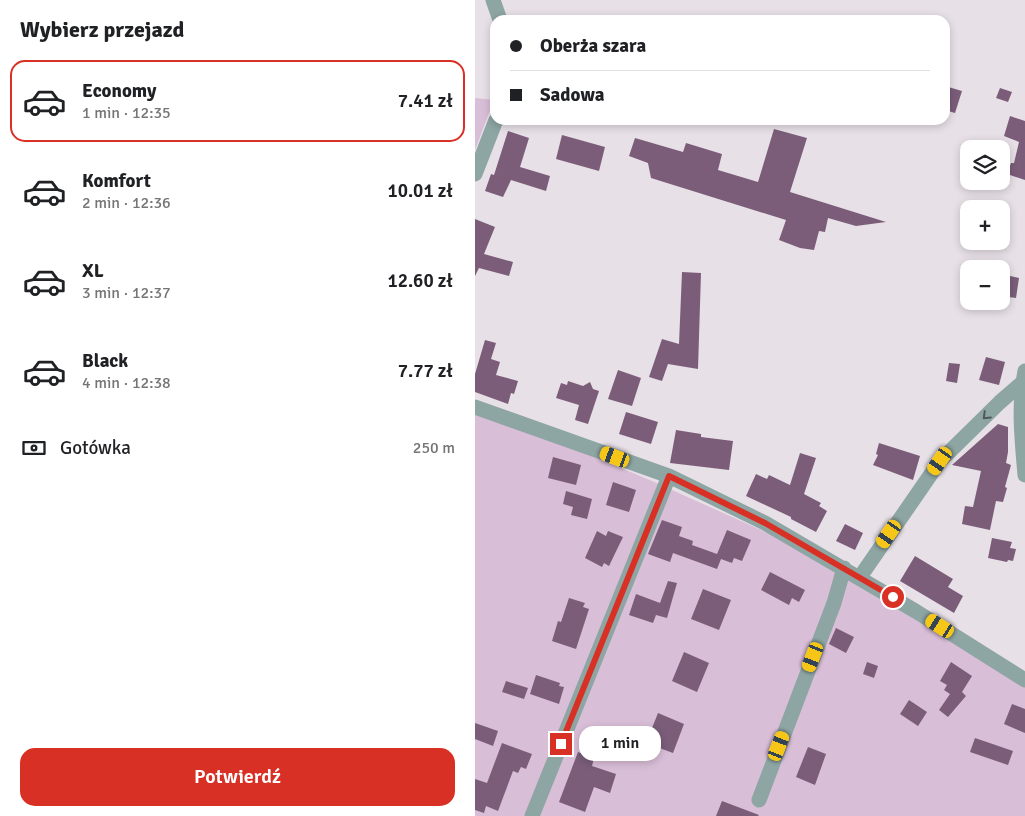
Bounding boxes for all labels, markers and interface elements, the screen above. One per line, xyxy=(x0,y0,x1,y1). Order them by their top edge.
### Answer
text: Wybierz przejazd xyxy=(20,16,184,43)
text: Oberża szara xyxy=(540,34,646,58)
icon: car xyxy=(22,79,67,124)
text: Economy xyxy=(82,79,156,103)
text: Sadowa xyxy=(540,83,604,107)
text: 7.41 zł xyxy=(398,89,453,113)
text: 1 min · 12:35 xyxy=(82,103,171,123)
map controls xyxy=(960,140,1010,310)
button: layers xyxy=(960,140,1010,190)
icon: car xyxy=(22,169,67,214)
text: Komfort xyxy=(82,169,151,193)
text: 10.01 zł xyxy=(387,179,453,203)
text: 2 min · 12:36 xyxy=(82,193,171,213)
button: + xyxy=(960,200,1010,250)
icon: car xyxy=(22,259,67,304)
text: XL xyxy=(82,259,104,283)
button: − xyxy=(960,260,1010,310)
text: 12.60 zł xyxy=(387,269,453,293)
text: 3 min · 12:37 xyxy=(82,283,171,303)
icon: car xyxy=(22,349,67,394)
text: Black xyxy=(82,349,128,373)
text: 7.77 zł xyxy=(398,359,453,383)
text: 4 min · 12:38 xyxy=(82,373,171,393)
one-way arrow xyxy=(983,410,992,419)
icon: cash xyxy=(20,434,48,462)
text: Gotówka xyxy=(60,436,131,460)
text: 250 m xyxy=(413,438,455,458)
car xyxy=(925,444,954,478)
car xyxy=(598,445,631,469)
car xyxy=(874,517,903,551)
route start xyxy=(882,586,904,608)
car xyxy=(923,612,956,640)
car xyxy=(800,640,825,674)
callout: 1 min xyxy=(579,726,661,762)
car xyxy=(766,729,791,763)
route end xyxy=(550,733,572,755)
text: 1 min xyxy=(601,733,639,753)
button: Potwierdź xyxy=(20,748,455,806)

